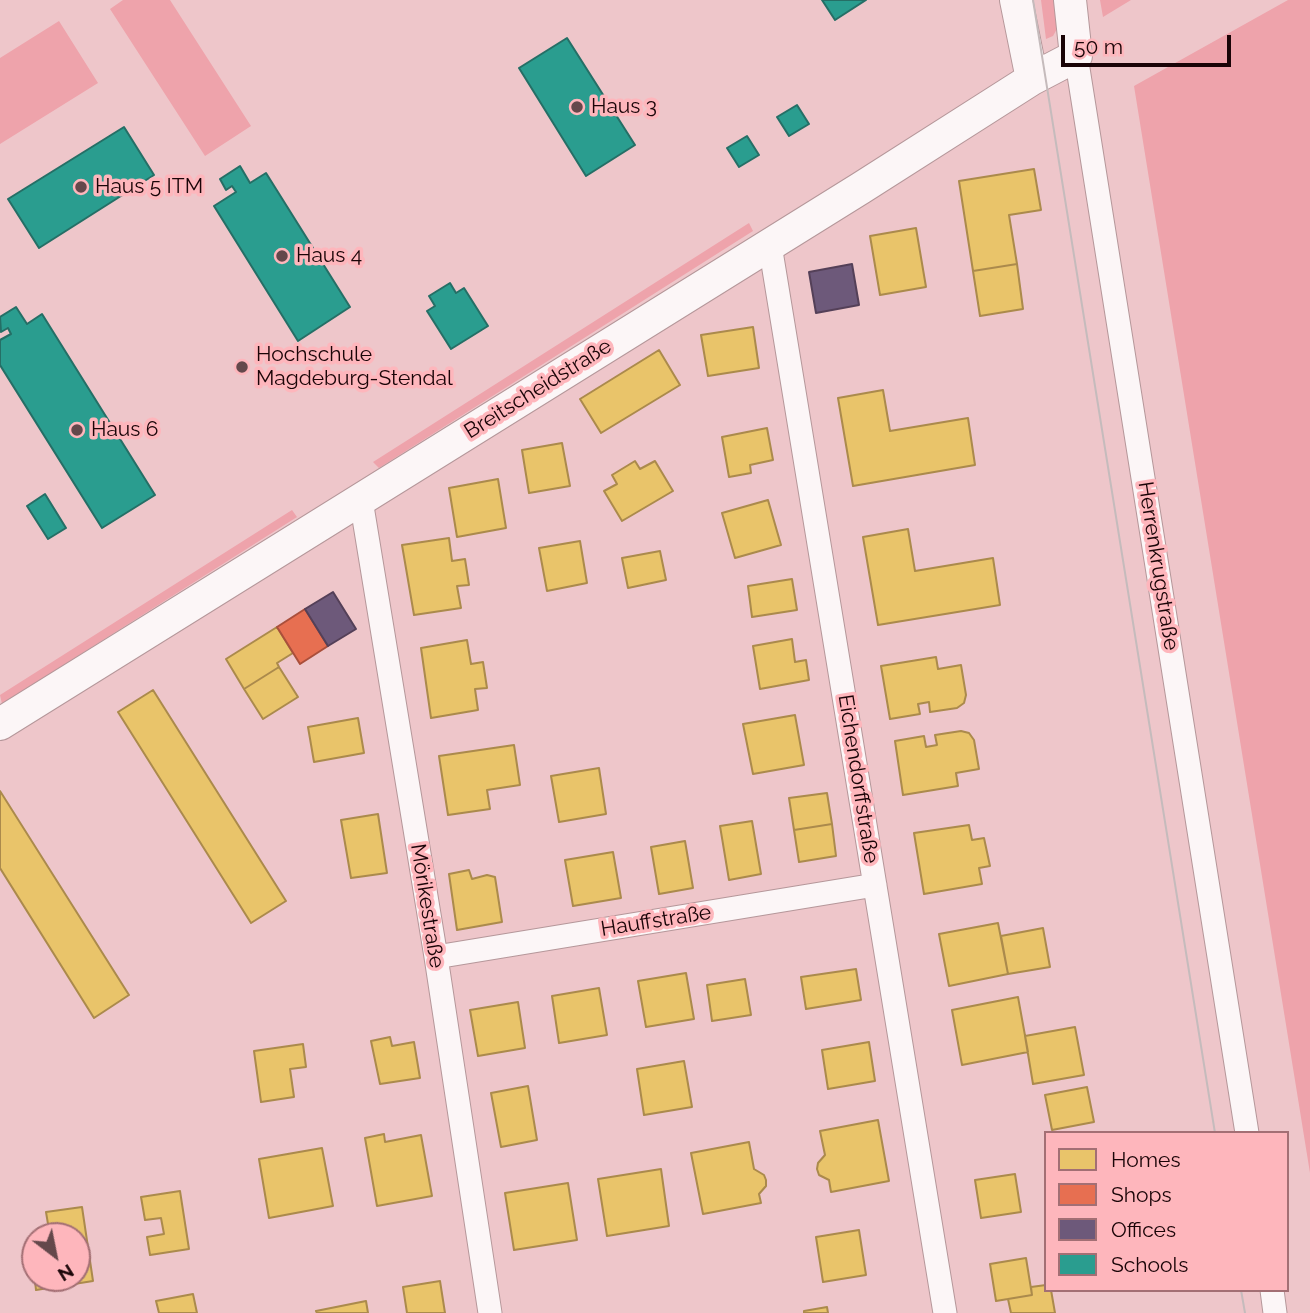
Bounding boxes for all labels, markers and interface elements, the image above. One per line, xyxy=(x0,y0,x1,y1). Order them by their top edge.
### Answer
scale bar xyxy=(1065,21,1235,65)
text: 50 m xyxy=(1074,34,1123,59)
place label: Haus 3 xyxy=(591,94,657,120)
marker: Haus 3 xyxy=(569,99,585,115)
place label: Haus 5 ITM xyxy=(95,174,203,200)
marker: Haus 5 ITM xyxy=(73,179,89,195)
place label: Haus 4 xyxy=(296,243,362,269)
marker: Haus 4 xyxy=(274,248,290,264)
street label: Breitscheidstraße xyxy=(460,334,616,444)
place label: Hochschule Magdeburg-Stendal xyxy=(256,342,453,392)
marker: Hochschule Magdeburg-Stendal xyxy=(234,359,250,375)
place label: Haus 6 xyxy=(91,417,158,443)
marker: Haus 6 xyxy=(69,422,85,438)
street label: Herrenkrugstraße xyxy=(1132,480,1184,652)
street label: Eichendorffstraße xyxy=(832,693,884,865)
street label: Mörikestraße xyxy=(405,842,449,970)
street label: Hauffstraße xyxy=(599,900,713,942)
legend xyxy=(1044,1131,1289,1292)
text: Homes xyxy=(1111,1147,1181,1172)
text: Shops xyxy=(1111,1182,1172,1207)
text: Offices xyxy=(1111,1217,1176,1242)
north arrow xyxy=(21,1222,91,1292)
text: Schools xyxy=(1111,1252,1188,1277)
text: N xyxy=(54,1260,78,1286)

